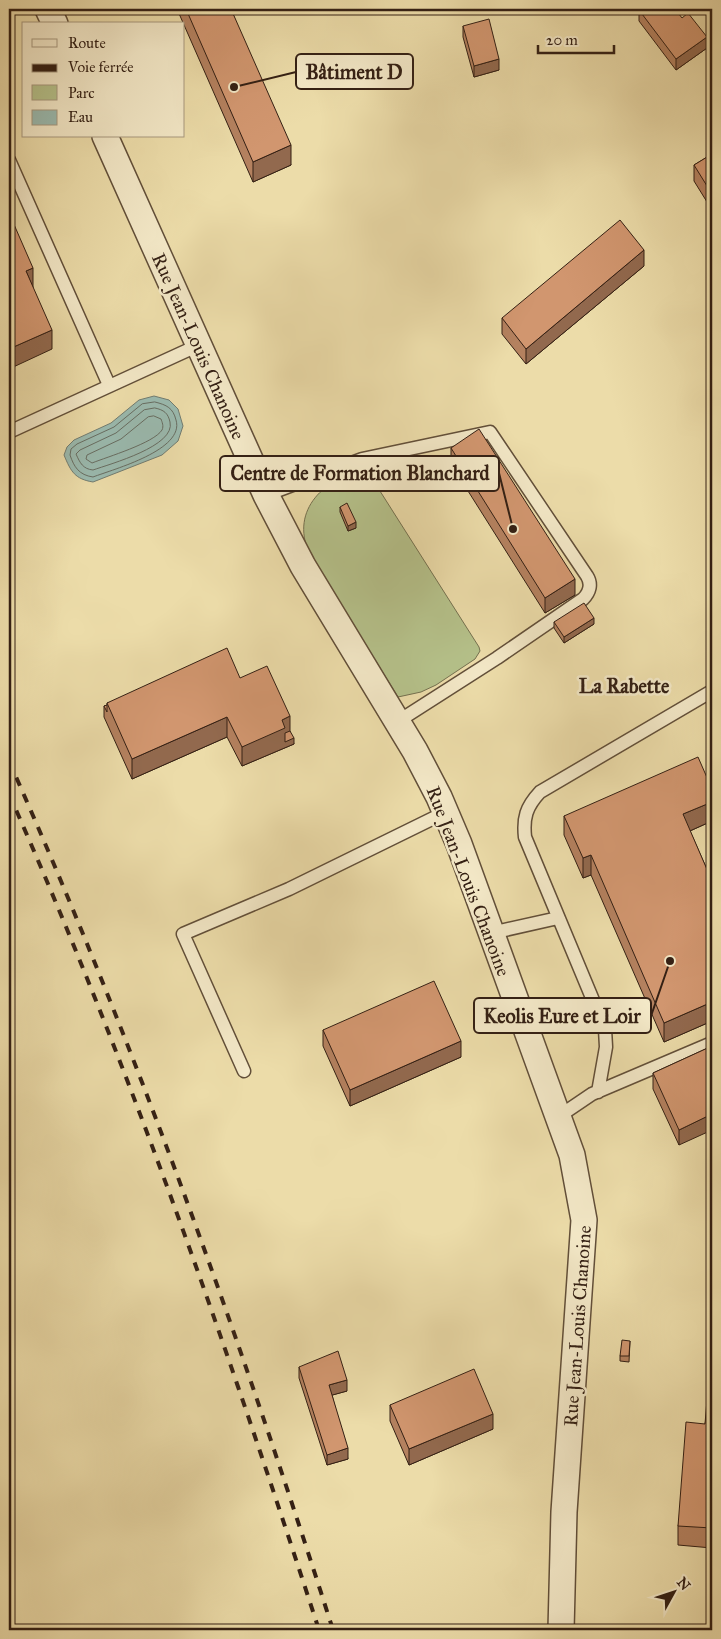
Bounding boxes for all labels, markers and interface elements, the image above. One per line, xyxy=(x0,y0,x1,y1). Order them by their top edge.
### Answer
legend xyxy=(22,22,185,138)
scale bar xyxy=(538,22,615,54)
text: 20 m xyxy=(546,31,578,49)
text: Route xyxy=(68,34,106,52)
callout: Bâtiment D xyxy=(296,54,413,89)
text: Voie ferrée xyxy=(67,58,133,76)
text: Bâtiment D xyxy=(305,60,403,84)
text: Parc xyxy=(68,84,95,102)
text: Eau xyxy=(68,108,93,126)
street label: Rue Jean-Louis Chanoine xyxy=(146,249,250,444)
callout: Centre de Formation Blanchard xyxy=(220,456,499,491)
text: Centre de Formation Blanchard xyxy=(230,461,491,485)
district label: La Rabette xyxy=(579,674,670,698)
street label: Rue Jean-Louis Chanoine xyxy=(421,783,515,980)
callout: Keolis Eure et Loir xyxy=(474,998,651,1033)
text: Keolis Eure et Loir xyxy=(483,1004,641,1028)
street label: Rue Jean-Louis Chanoine xyxy=(559,1225,597,1428)
north arrow xyxy=(648,1566,698,1616)
text: N xyxy=(673,1574,694,1594)

